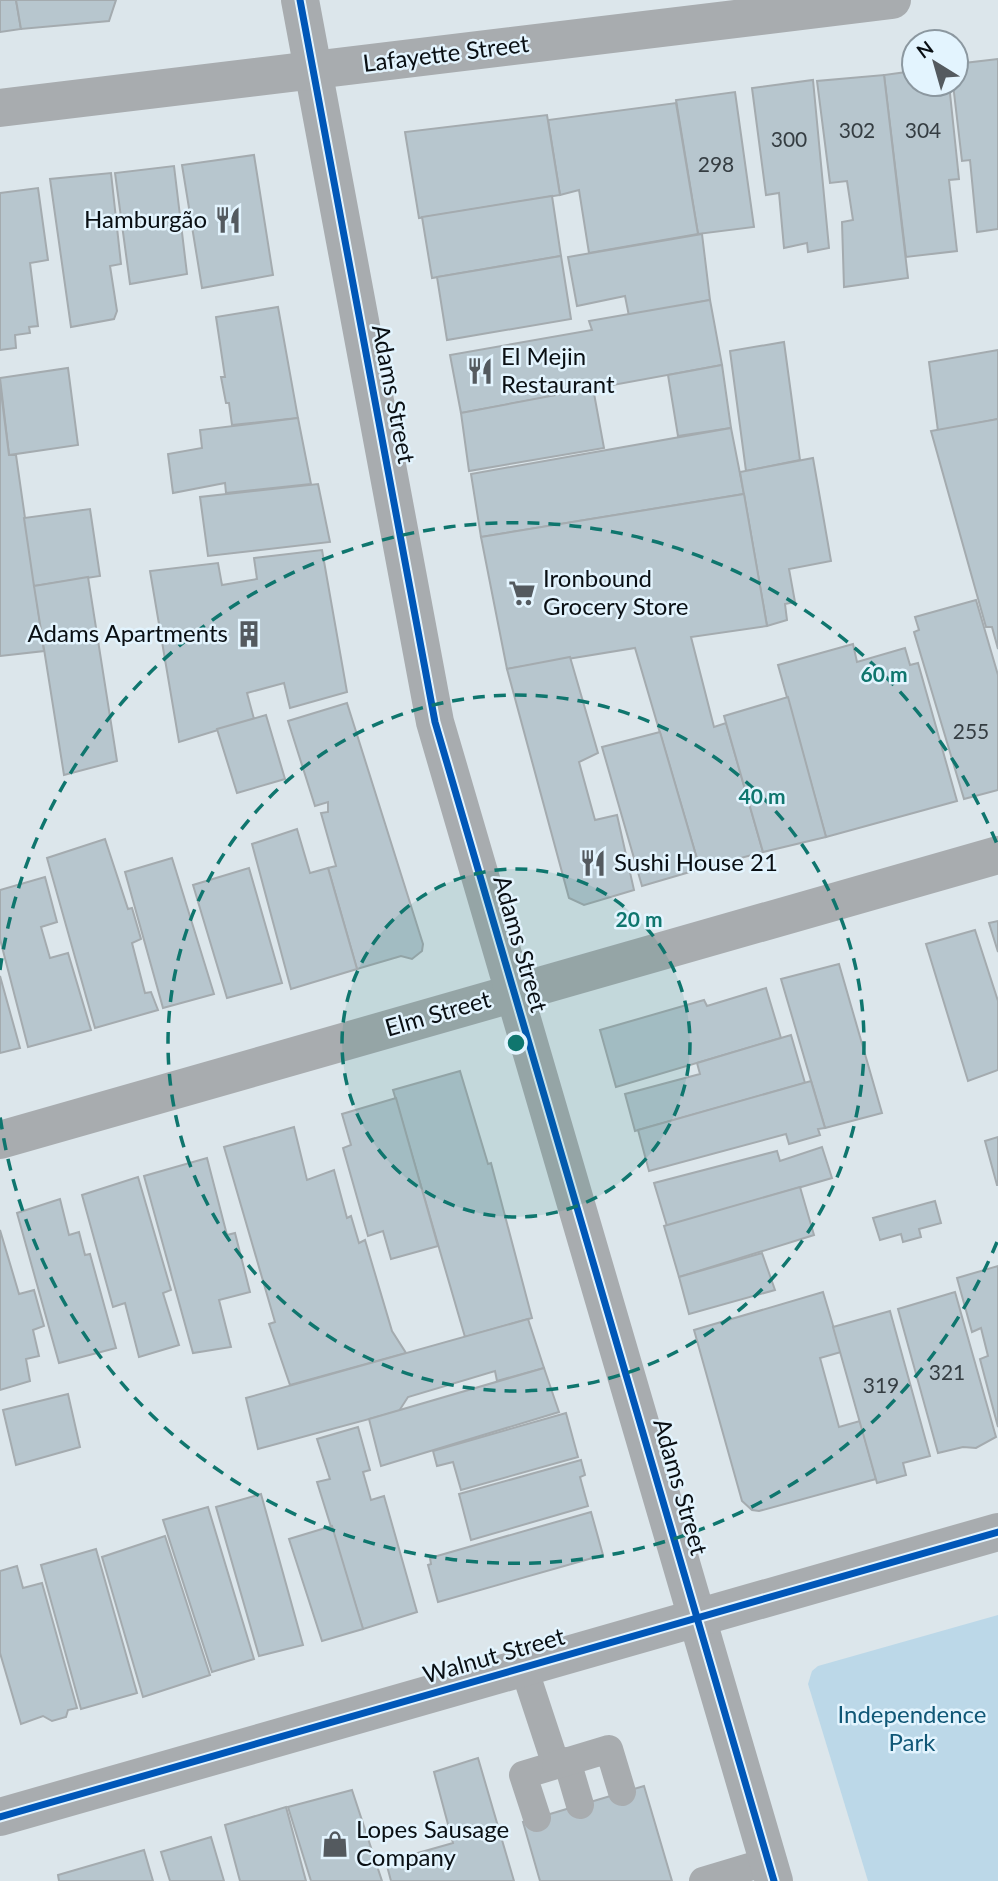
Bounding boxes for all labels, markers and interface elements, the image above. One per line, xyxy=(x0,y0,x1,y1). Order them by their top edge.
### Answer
street label: Lafayette Street xyxy=(361,28,531,77)
north arrow xyxy=(900,28,970,98)
text: N xyxy=(912,35,937,63)
house number: 302 xyxy=(839,117,875,142)
house number: 304 xyxy=(905,117,941,142)
house number: 300 xyxy=(771,126,807,151)
house number: 298 xyxy=(698,151,734,176)
place label: Hamburgão xyxy=(84,204,207,233)
restaurant icon: Hamburgão xyxy=(213,205,243,235)
street label: Adams Street xyxy=(367,322,422,466)
place label: El Mejin Restaurant xyxy=(501,341,615,398)
restaurant icon: El Mejin Restaurant xyxy=(465,356,495,386)
place label: Ironbound Grocery Store xyxy=(543,563,688,620)
supermarket icon: Ironbound Grocery Store xyxy=(507,578,537,608)
place label: Adams Apartments xyxy=(28,618,228,647)
building icon: Adams Apartments xyxy=(234,619,264,649)
text: 60 m xyxy=(860,661,908,686)
house number: 255 xyxy=(953,718,989,743)
text: 40 m xyxy=(738,783,786,808)
place label: Sushi House 21 xyxy=(614,847,778,876)
restaurant icon: Sushi House 21 xyxy=(578,848,608,878)
street label: Adams Street xyxy=(488,872,555,1016)
text: 20 m xyxy=(615,906,663,931)
street label: Elm Street xyxy=(381,984,494,1041)
centre of rings xyxy=(504,1031,528,1055)
house number: 321 xyxy=(929,1359,965,1384)
house number: 319 xyxy=(863,1372,899,1397)
street label: Adams Street xyxy=(648,1415,715,1559)
street label: Walnut Street xyxy=(420,1620,568,1689)
park label: Independence Park xyxy=(838,1699,986,1756)
place label: Lopes Sausage Company xyxy=(356,1814,509,1871)
shop icon: Lopes Sausage Company xyxy=(320,1829,350,1859)

